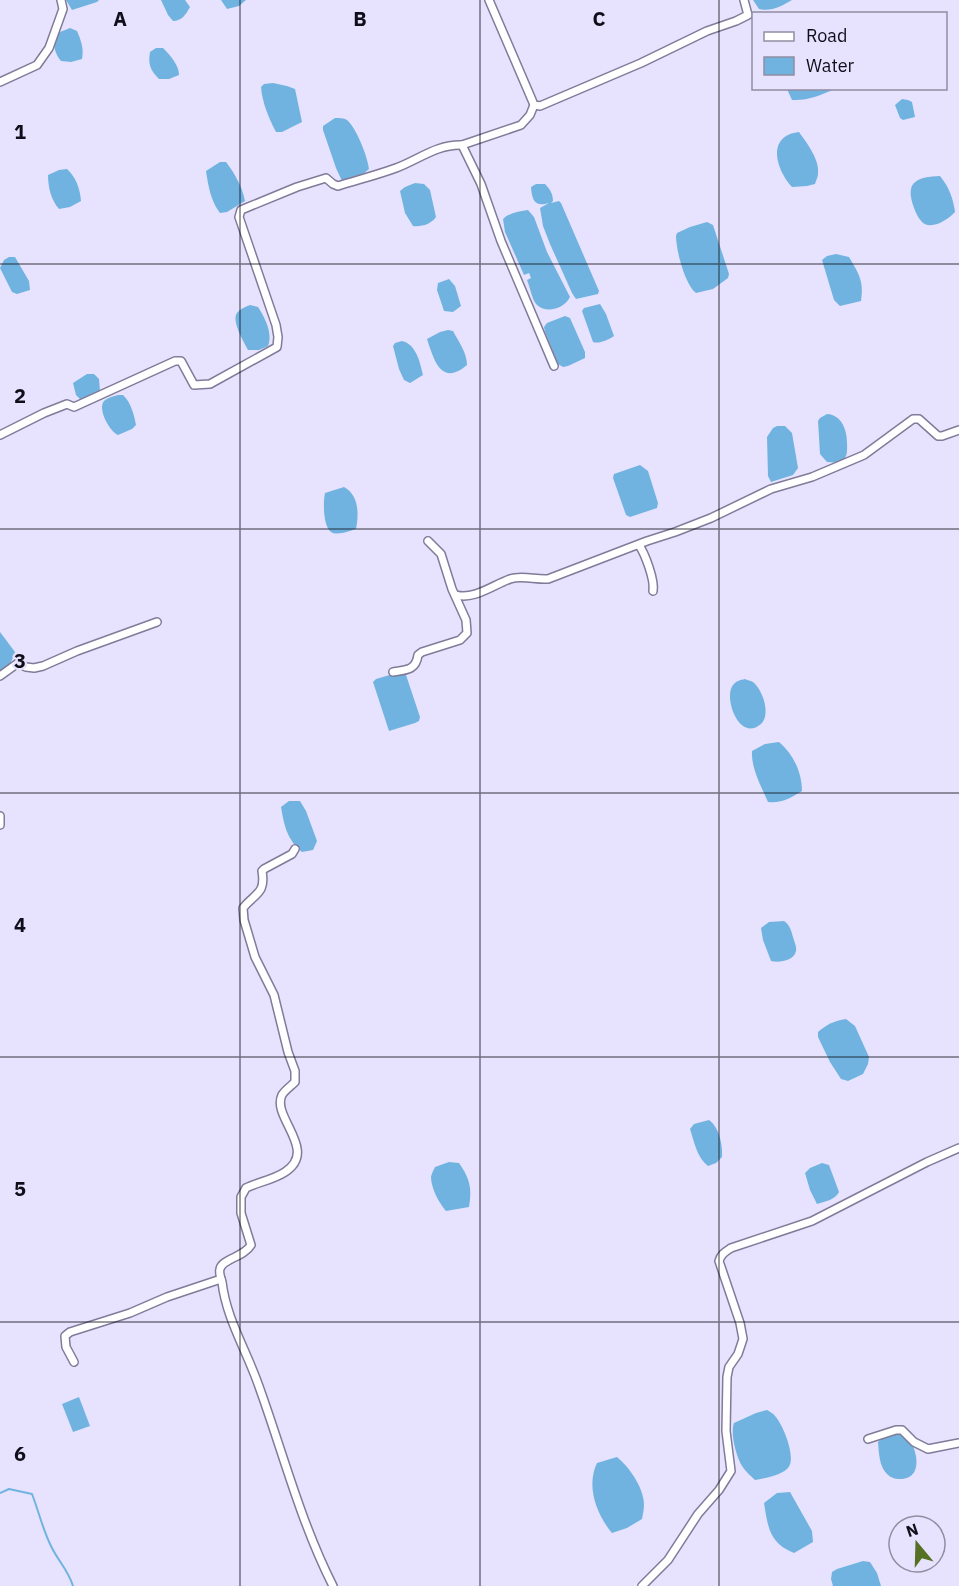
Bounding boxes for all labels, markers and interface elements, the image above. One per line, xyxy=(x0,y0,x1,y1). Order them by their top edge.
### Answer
text: A xyxy=(113,5,127,32)
text: B xyxy=(353,5,367,32)
text: C xyxy=(592,5,606,32)
legend xyxy=(752,12,947,90)
text: Road xyxy=(806,24,847,47)
text: Water xyxy=(806,54,855,77)
text: 1 xyxy=(14,118,26,145)
text: 2 xyxy=(14,382,26,409)
text: 3 xyxy=(14,647,26,674)
text: 4 xyxy=(14,911,26,938)
text: 5 xyxy=(14,1175,26,1202)
text: 6 xyxy=(14,1440,26,1467)
north arrow xyxy=(887,1514,947,1574)
text: N xyxy=(903,1518,921,1541)

